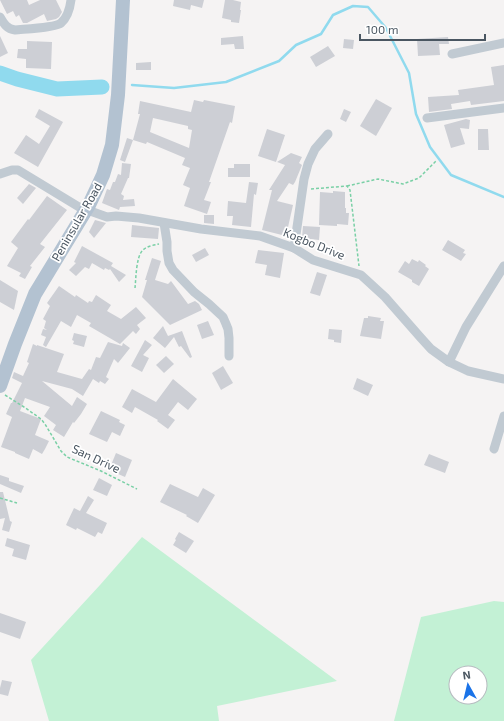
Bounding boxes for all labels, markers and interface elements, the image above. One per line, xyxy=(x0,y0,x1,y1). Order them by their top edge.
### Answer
scale bar xyxy=(360,16,485,42)
text: 100 m xyxy=(366,22,398,36)
street label: Peninsular Road xyxy=(48,180,104,263)
street label: Kogbo Drive xyxy=(281,224,347,262)
street label: San Drive xyxy=(70,441,123,475)
north arrow xyxy=(448,665,488,705)
text: N xyxy=(462,668,471,682)

